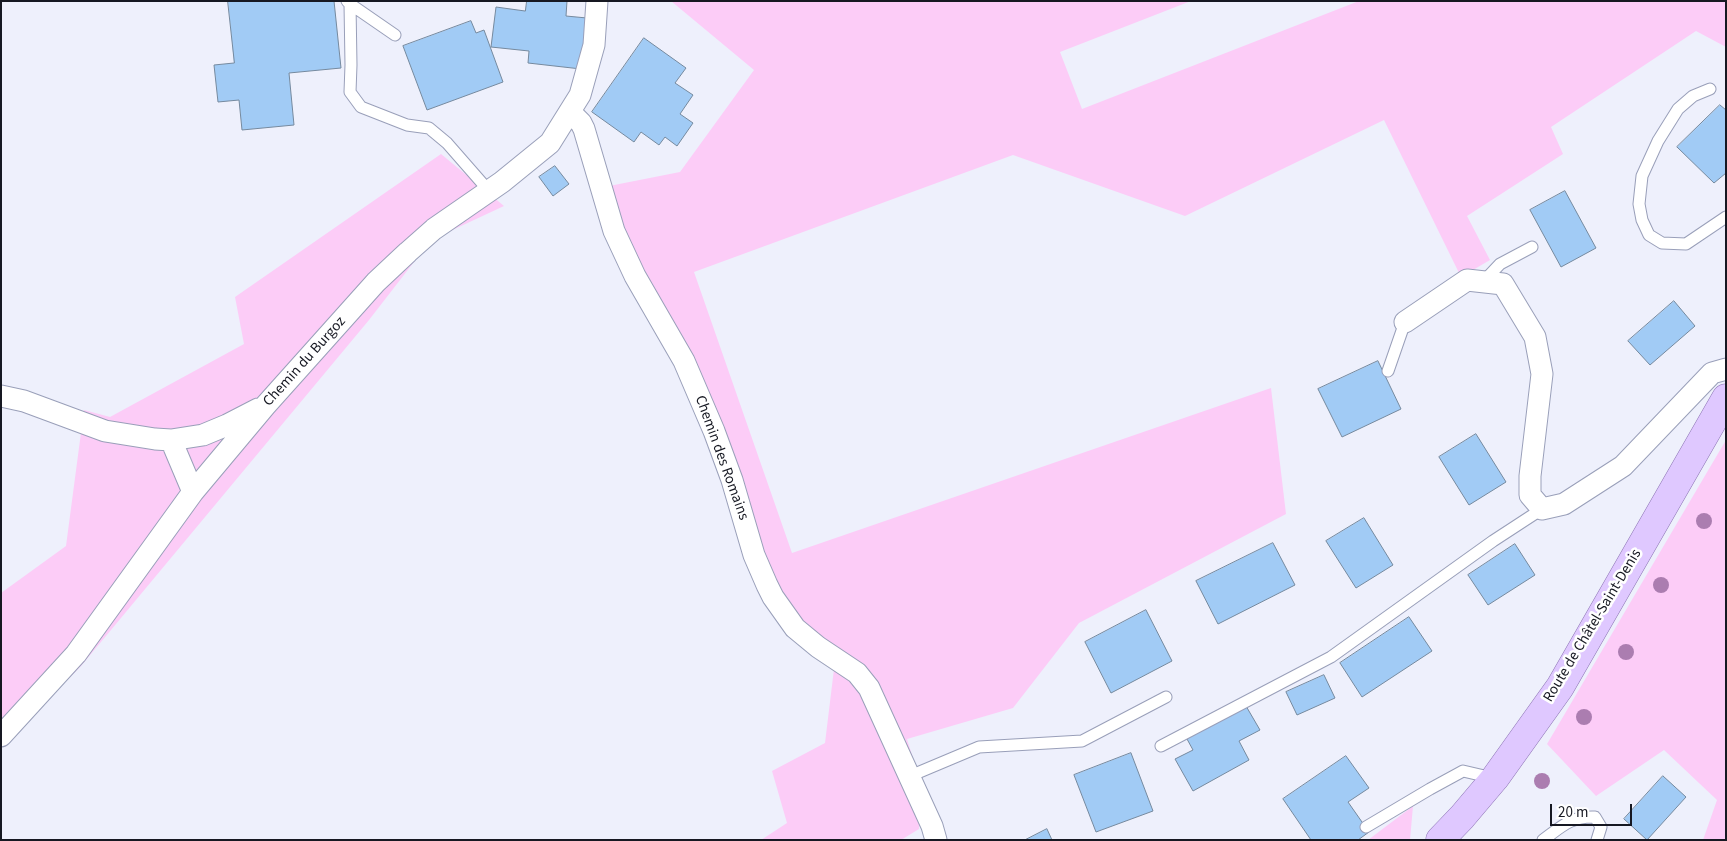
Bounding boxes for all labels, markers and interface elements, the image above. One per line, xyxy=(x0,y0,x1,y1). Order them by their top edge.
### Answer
street label: Chemin du Burgoz xyxy=(260,313,350,411)
street label: Chemin des Romains xyxy=(690,393,752,523)
street label: Route de Châtel-Saint-Denis xyxy=(1540,546,1646,706)
scale bar xyxy=(1552,794,1634,826)
text: 20 m xyxy=(1558,802,1588,823)

